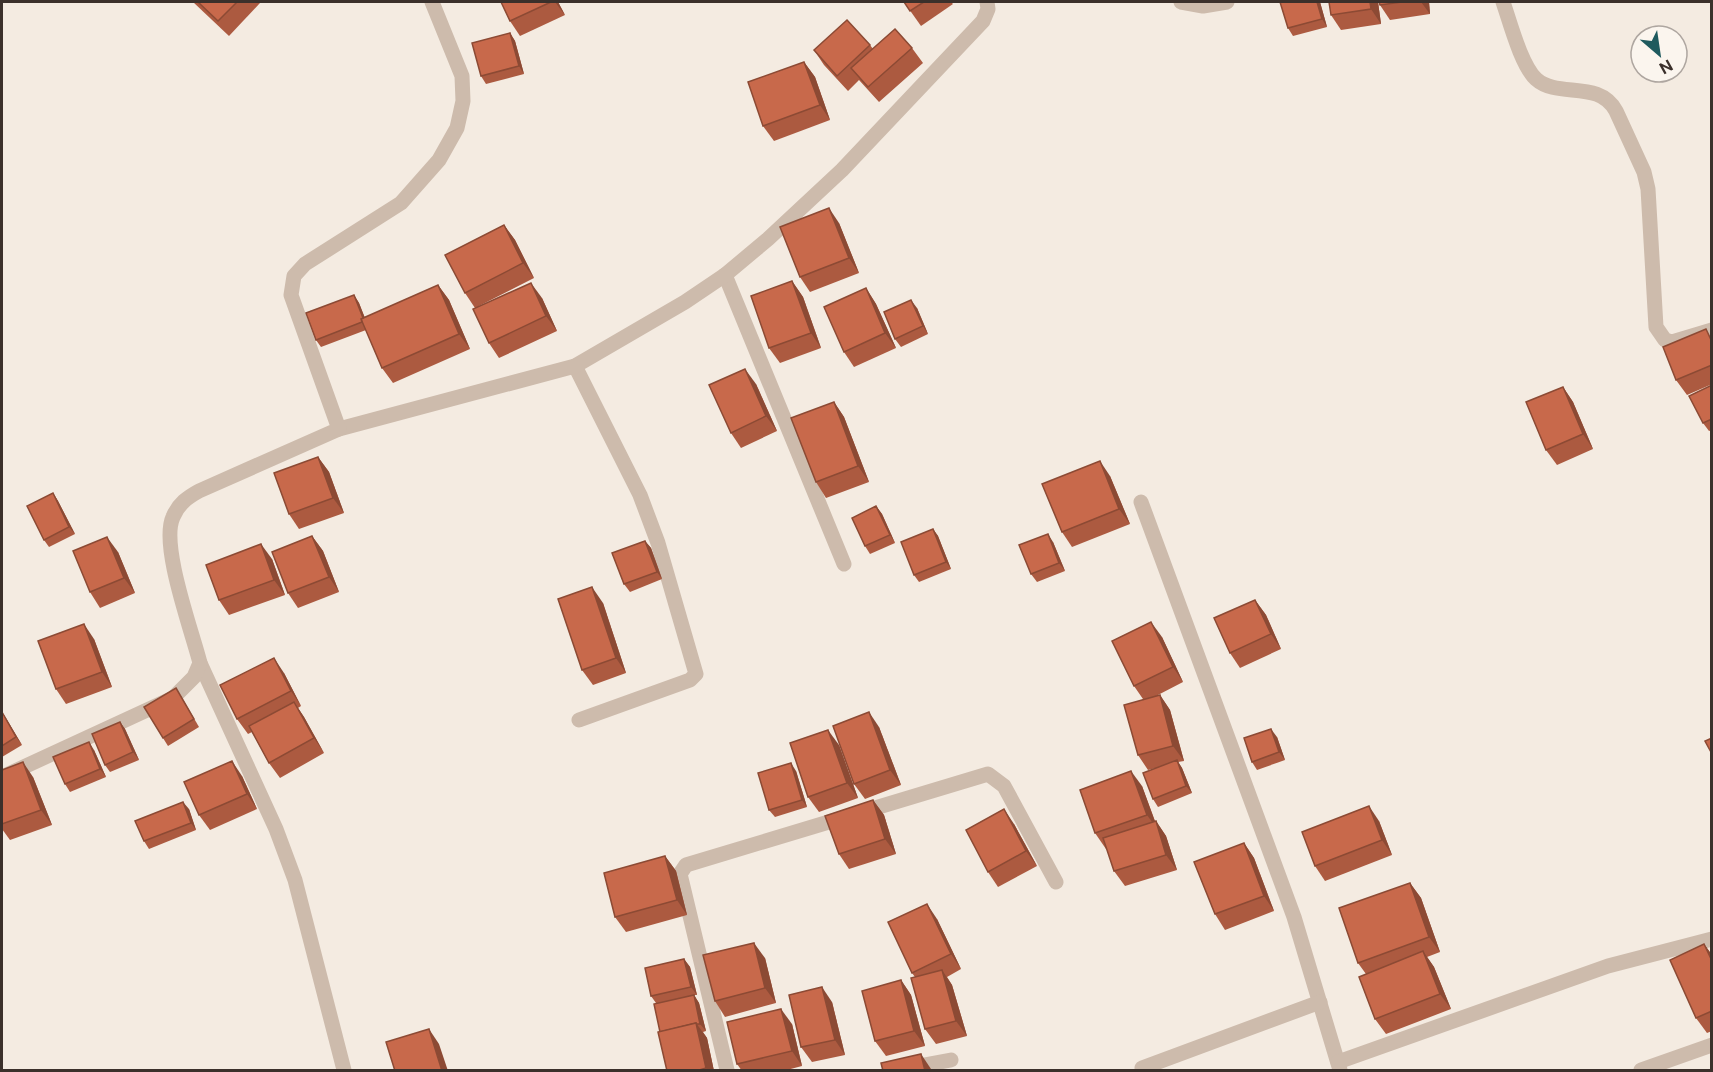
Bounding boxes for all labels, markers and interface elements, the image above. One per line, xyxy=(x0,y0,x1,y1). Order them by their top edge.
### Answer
north arrow xyxy=(1629,24,1689,84)
text: N xyxy=(1656,55,1676,78)

